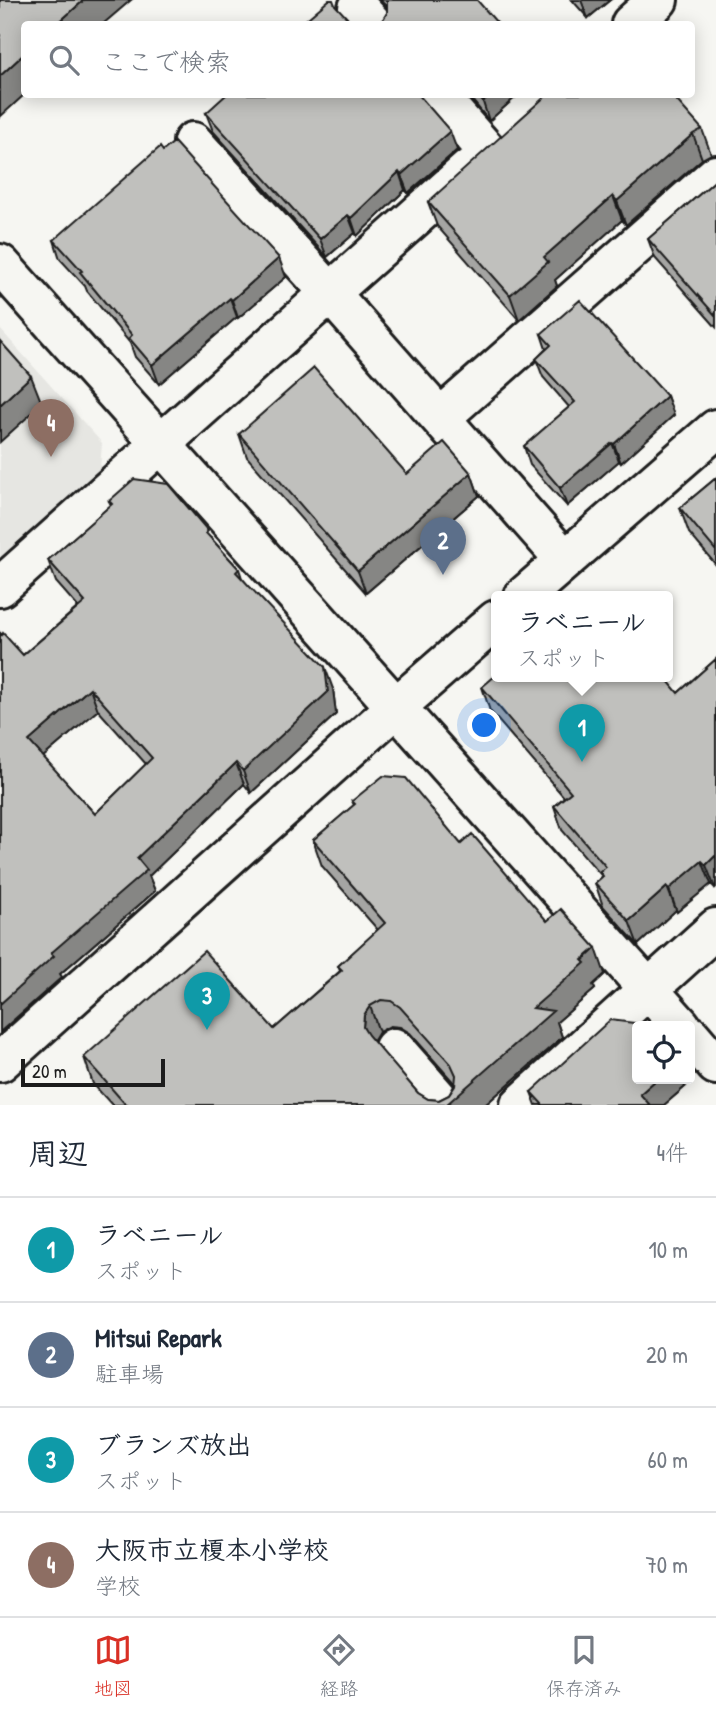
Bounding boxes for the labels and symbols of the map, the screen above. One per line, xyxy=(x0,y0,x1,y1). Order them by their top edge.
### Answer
pin: 4 xyxy=(28,399,74,457)
pin: 2 xyxy=(420,517,466,575)
pin: 1 xyxy=(559,704,605,762)
your location xyxy=(467,708,501,742)
pin: 3 xyxy=(184,972,230,1030)
scale bar xyxy=(21,1056,164,1088)

